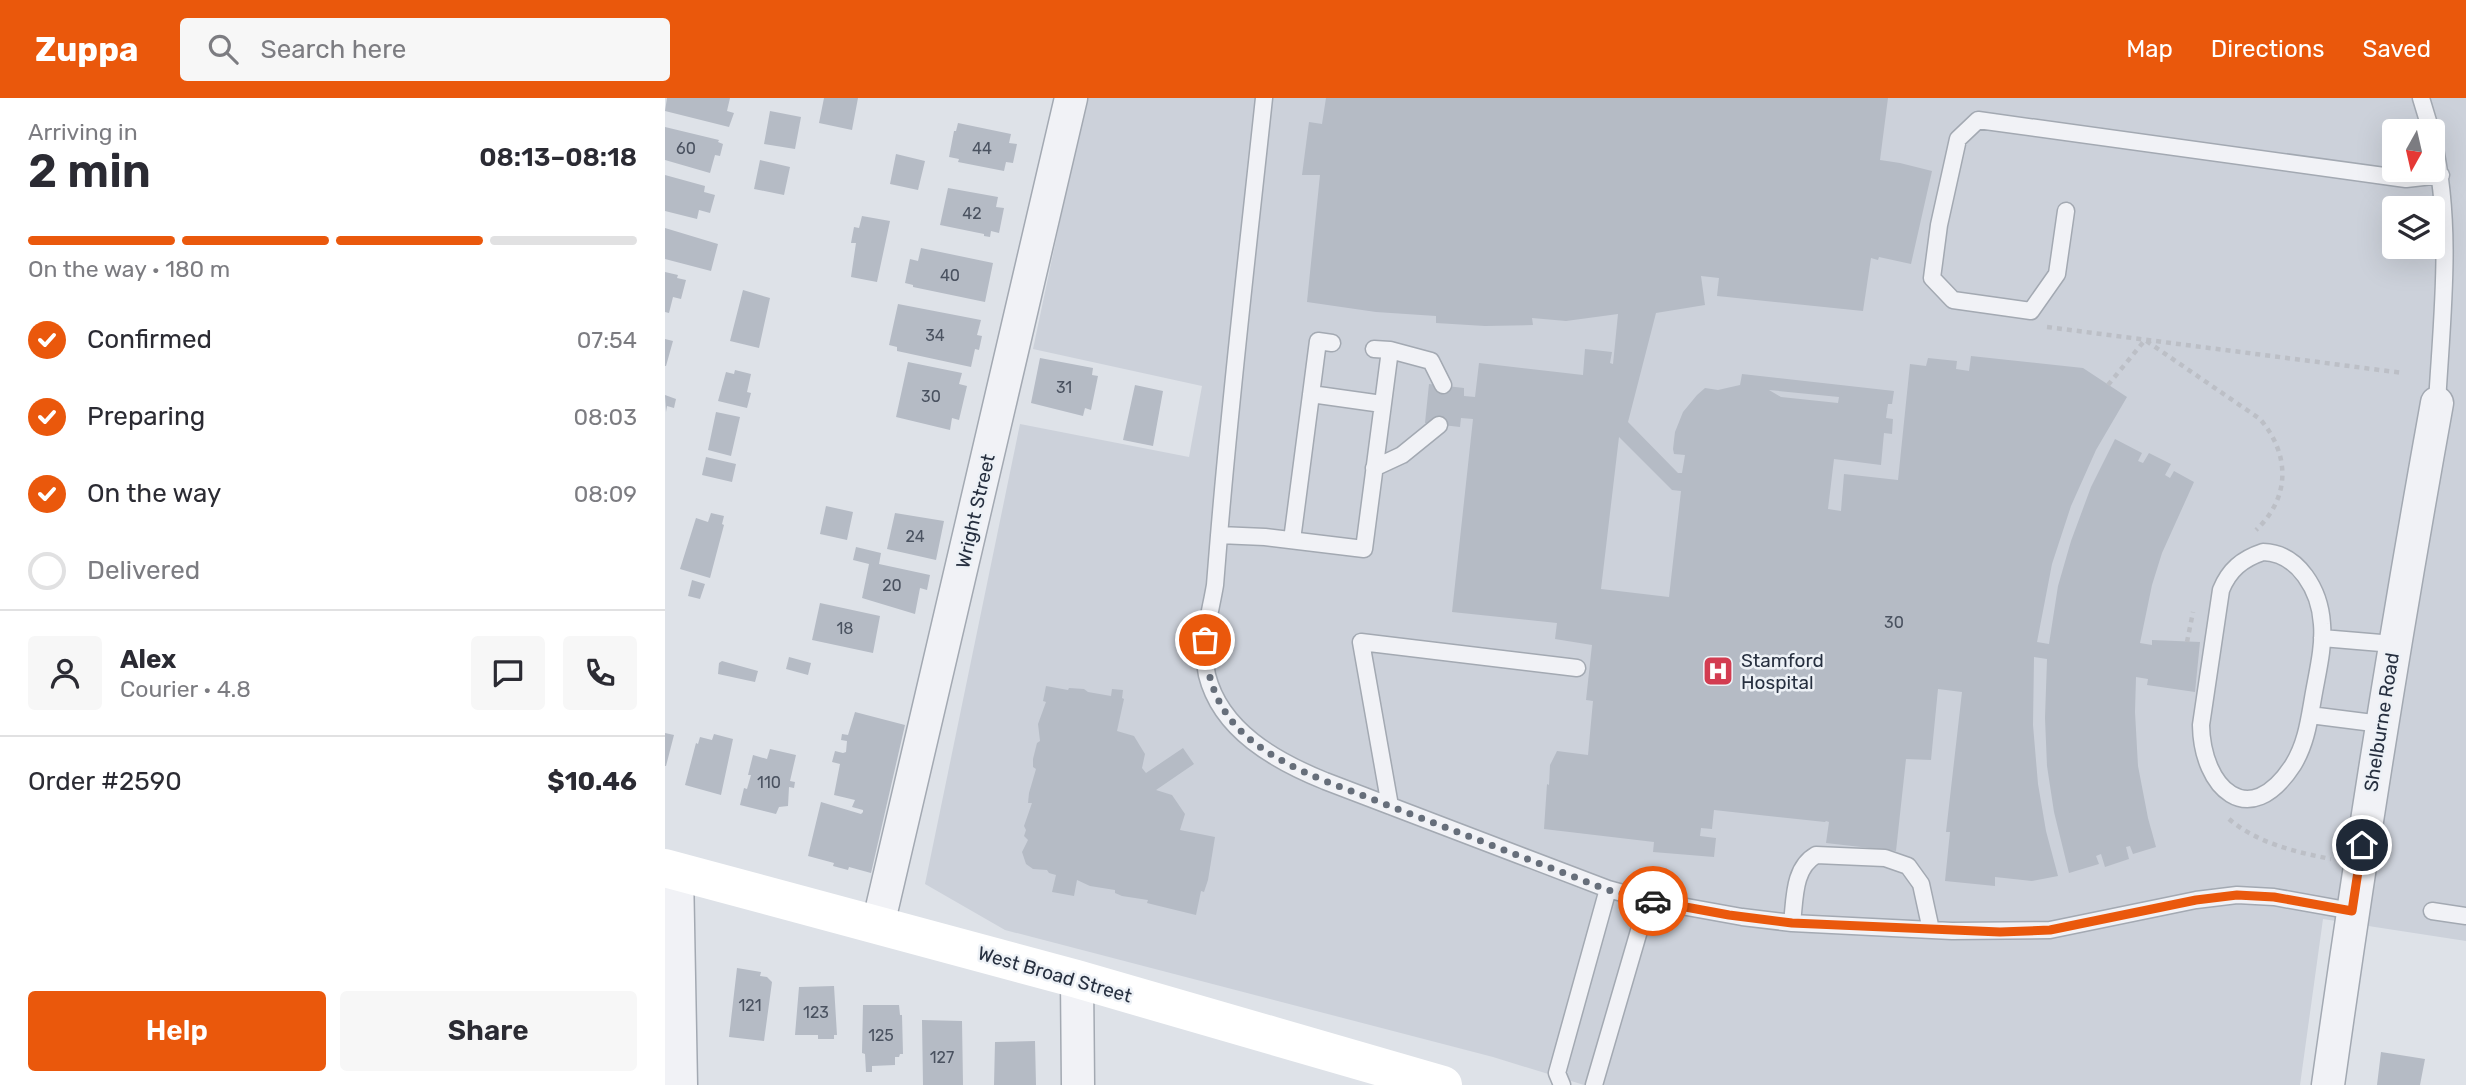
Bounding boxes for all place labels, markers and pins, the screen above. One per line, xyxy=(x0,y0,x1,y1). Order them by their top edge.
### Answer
pin xyxy=(1175,610,1235,670)
place label: Stamford Hospital xyxy=(1741,649,1824,694)
hospital icon: Stamford Hospital xyxy=(1701,654,1735,688)
pin xyxy=(2332,815,2392,875)

